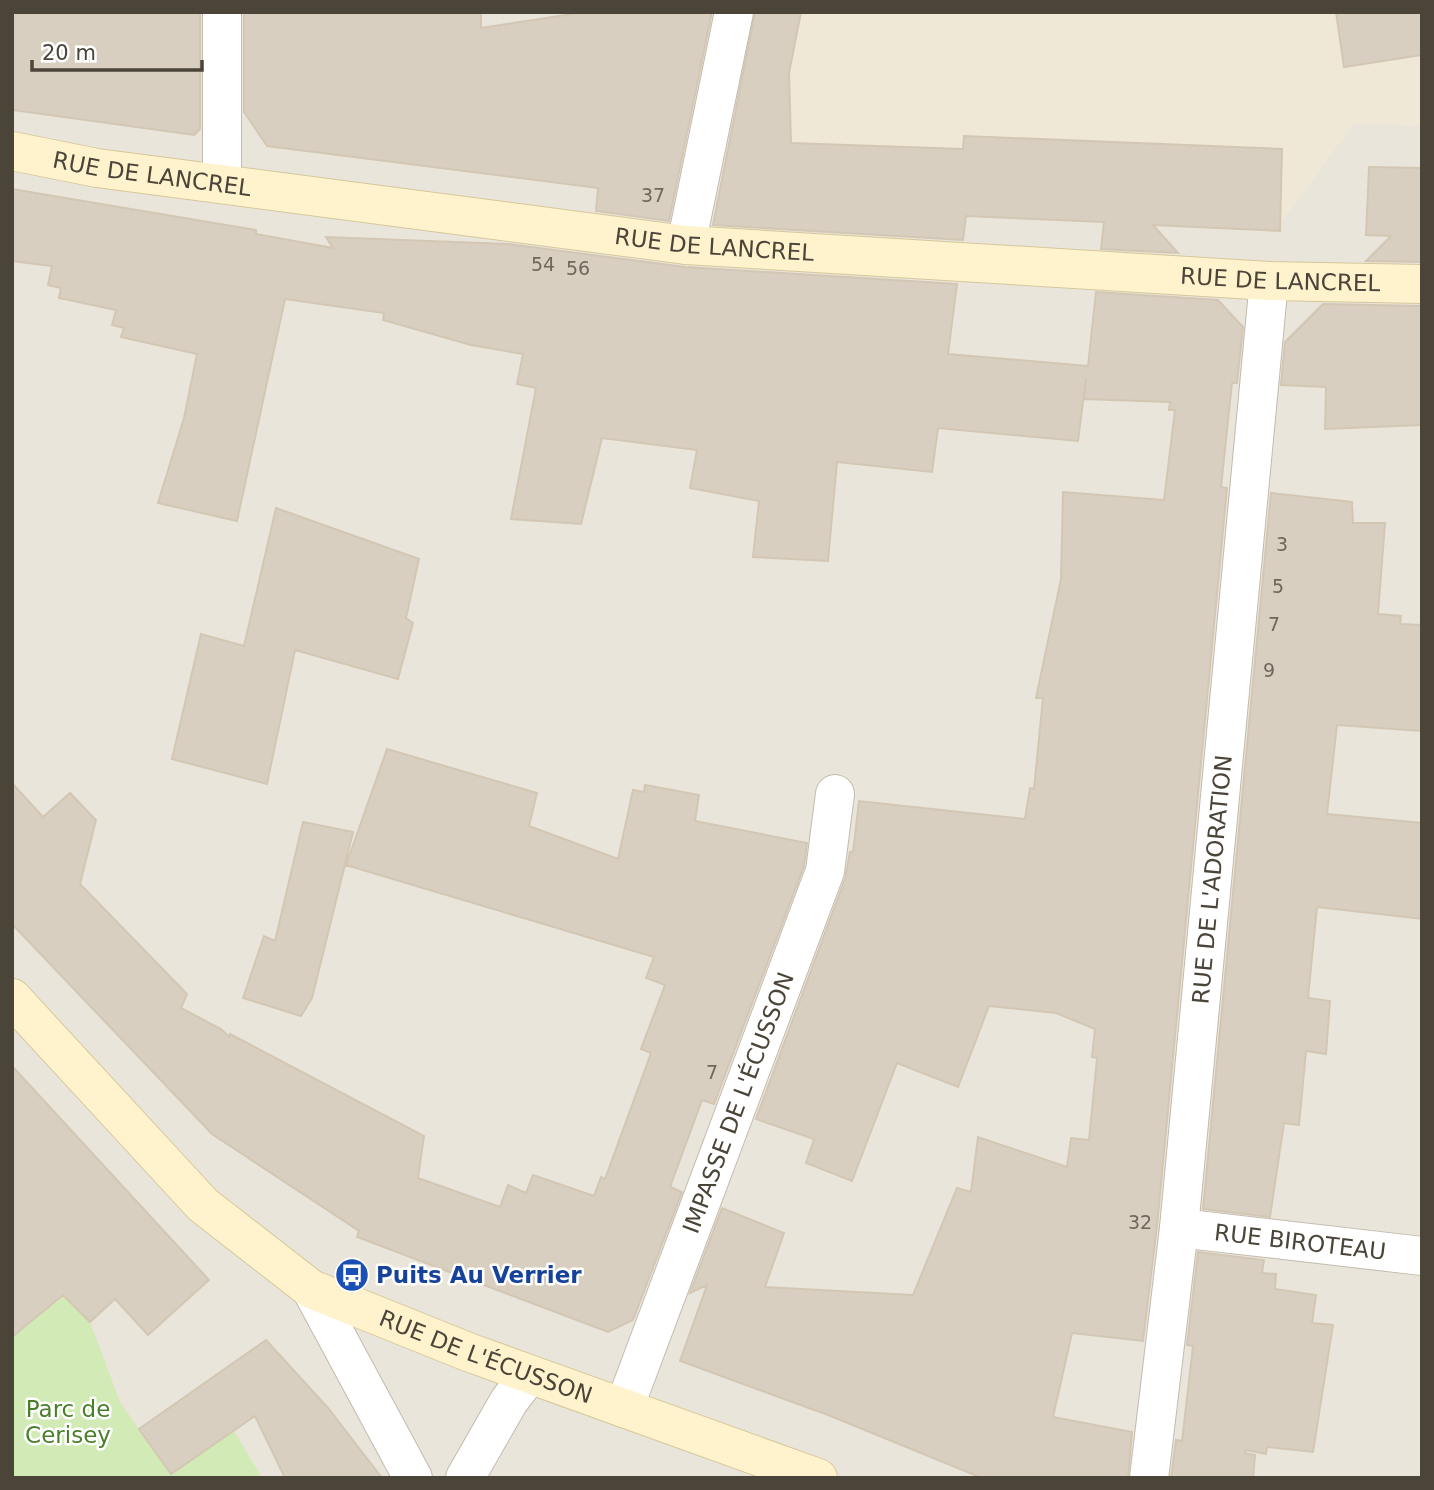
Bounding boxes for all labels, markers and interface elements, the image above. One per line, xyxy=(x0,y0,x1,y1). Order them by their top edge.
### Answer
scale bar xyxy=(32,28,201,72)
text: 20 m xyxy=(42,41,96,65)
street label: RUE DE LANCREL xyxy=(51,146,253,201)
house number: 37 xyxy=(641,184,665,206)
street label: RUE DE LANCREL xyxy=(613,223,815,266)
house number: 54 xyxy=(531,253,555,275)
house number: 56 xyxy=(566,257,590,279)
street label: RUE DE LANCREL xyxy=(1180,263,1381,296)
house number: 3 xyxy=(1276,533,1288,555)
house number: 5 xyxy=(1272,575,1284,597)
house number: 7 xyxy=(1268,613,1280,635)
house number: 9 xyxy=(1263,659,1275,681)
street label: RUE DE L'ADORATION xyxy=(1187,754,1237,1005)
street label: IMPASSE DE L'ÉCUSSON xyxy=(678,969,799,1237)
house number: 7 xyxy=(706,1061,718,1083)
house number: 32 xyxy=(1128,1211,1152,1233)
street label: RUE BIROTEAU xyxy=(1213,1219,1387,1265)
bus stop icon: Puits Au Verrier xyxy=(333,1256,371,1294)
place label: Puits Au Verrier xyxy=(376,1262,582,1288)
street label: RUE DE L'ÉCUSSON xyxy=(376,1305,596,1409)
park label: Parc de Cerisey xyxy=(25,1396,111,1448)

